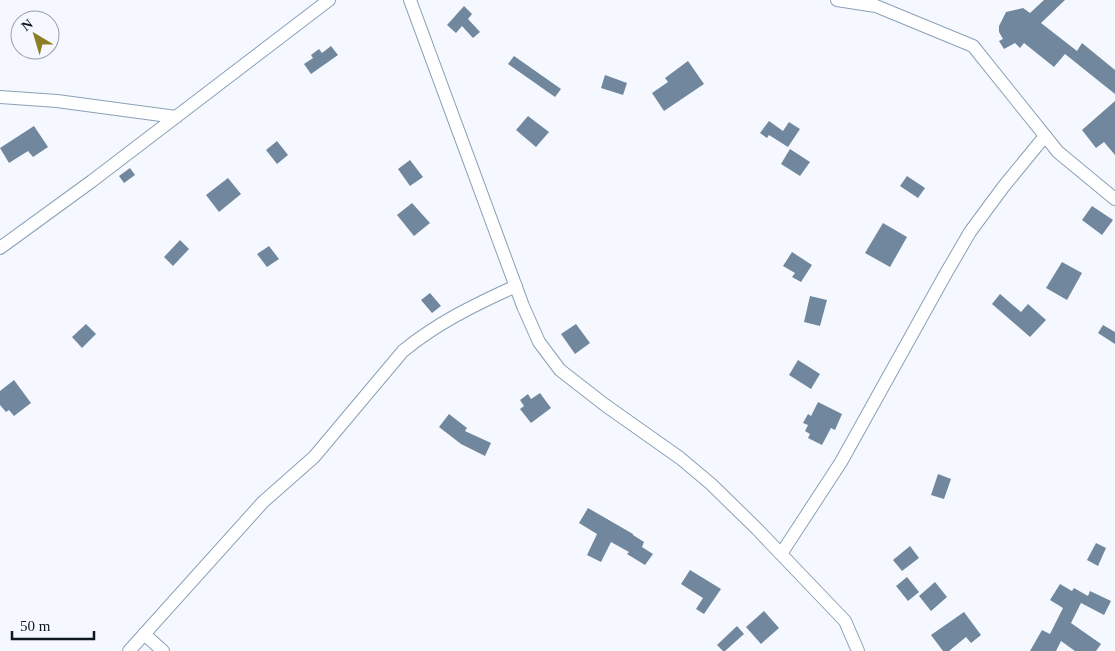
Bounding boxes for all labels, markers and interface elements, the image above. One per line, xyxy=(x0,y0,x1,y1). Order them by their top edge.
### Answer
north arrow xyxy=(10,10,60,60)
text: N xyxy=(19,16,36,34)
scale bar xyxy=(12,608,95,640)
text: 50 m xyxy=(20,618,51,634)

